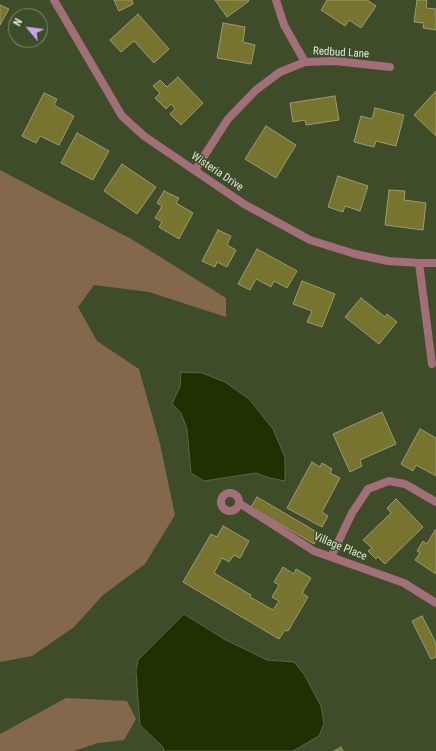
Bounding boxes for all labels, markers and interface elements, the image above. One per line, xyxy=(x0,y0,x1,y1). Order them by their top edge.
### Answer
north arrow xyxy=(8,8,48,48)
text: N xyxy=(11,16,25,29)
street label: Redbud Lane xyxy=(313,45,369,61)
street label: Wisteria Drive xyxy=(188,150,246,194)
street label: Village Place xyxy=(311,530,369,564)

